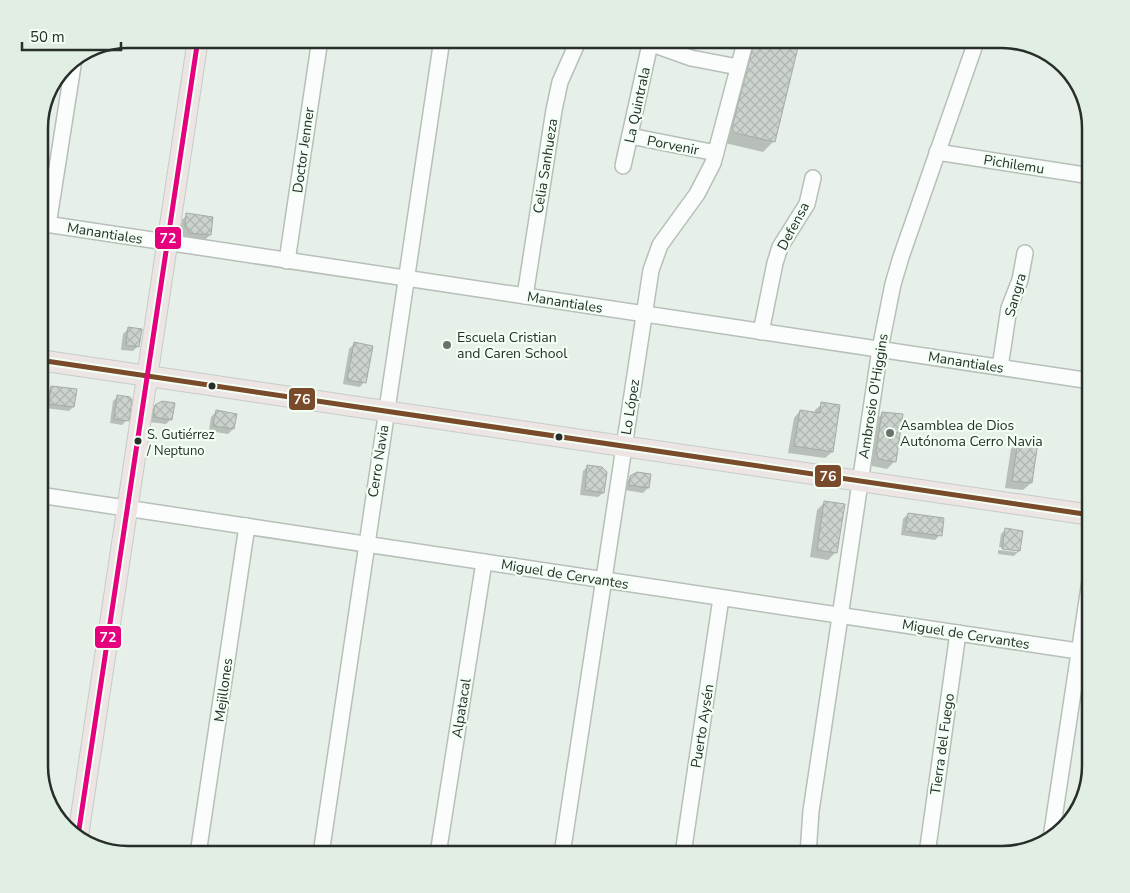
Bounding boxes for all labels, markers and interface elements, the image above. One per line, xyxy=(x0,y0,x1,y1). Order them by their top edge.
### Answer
scale bar xyxy=(22,20,121,52)
text: 50 m xyxy=(30,27,65,47)
street label: La Quintrala xyxy=(620,65,655,145)
street label: Doctor Jenner xyxy=(288,106,319,194)
street label: Celia Sanhueza xyxy=(529,117,562,215)
street label: Porvenir xyxy=(645,131,701,160)
street label: Pichilemu xyxy=(982,150,1046,179)
street label: Defensa xyxy=(773,199,814,254)
street label: Manantiales xyxy=(66,218,144,249)
line badge: 72 xyxy=(154,226,182,250)
text: 72 xyxy=(160,229,176,248)
street label: Sangra xyxy=(1000,271,1031,319)
street label: Manantiales xyxy=(526,287,604,318)
place label: Escuela Cristian and Caren School xyxy=(457,328,568,363)
street label: Ambrosio O'Higgins xyxy=(854,332,893,460)
marker: Escuela Cristian and Caren School xyxy=(441,339,453,351)
street label: Manantiales xyxy=(927,347,1005,378)
street label: Lo López xyxy=(617,377,644,436)
unlabelled marker xyxy=(207,381,217,391)
line badge: 76 xyxy=(288,387,316,411)
text: 76 xyxy=(294,390,310,409)
place label: Asamblea de Dios Autónoma Cerro Navia xyxy=(900,416,1043,451)
street label: Cerro Navia xyxy=(363,423,394,499)
place label: S. Gutiérrez / Neptuno xyxy=(146,426,215,460)
marker: Asamblea de Dios Autónoma Cerro Navia xyxy=(884,427,896,439)
unlabelled marker xyxy=(554,432,564,442)
marker: S. Gutiérrez / Neptuno xyxy=(133,436,143,446)
line badge: 76 xyxy=(814,464,842,488)
text: 76 xyxy=(820,467,836,486)
street label: Miguel de Cervantes xyxy=(500,555,630,594)
street label: Miguel de Cervantes xyxy=(901,615,1031,654)
line badge: 72 xyxy=(94,625,122,649)
text: 72 xyxy=(100,628,116,647)
street label: Mejillones xyxy=(210,657,237,723)
street label: Alpatacal xyxy=(447,676,476,739)
street label: Puerto Aysén xyxy=(686,683,719,769)
street label: Tierra del Fuego xyxy=(926,692,959,796)

